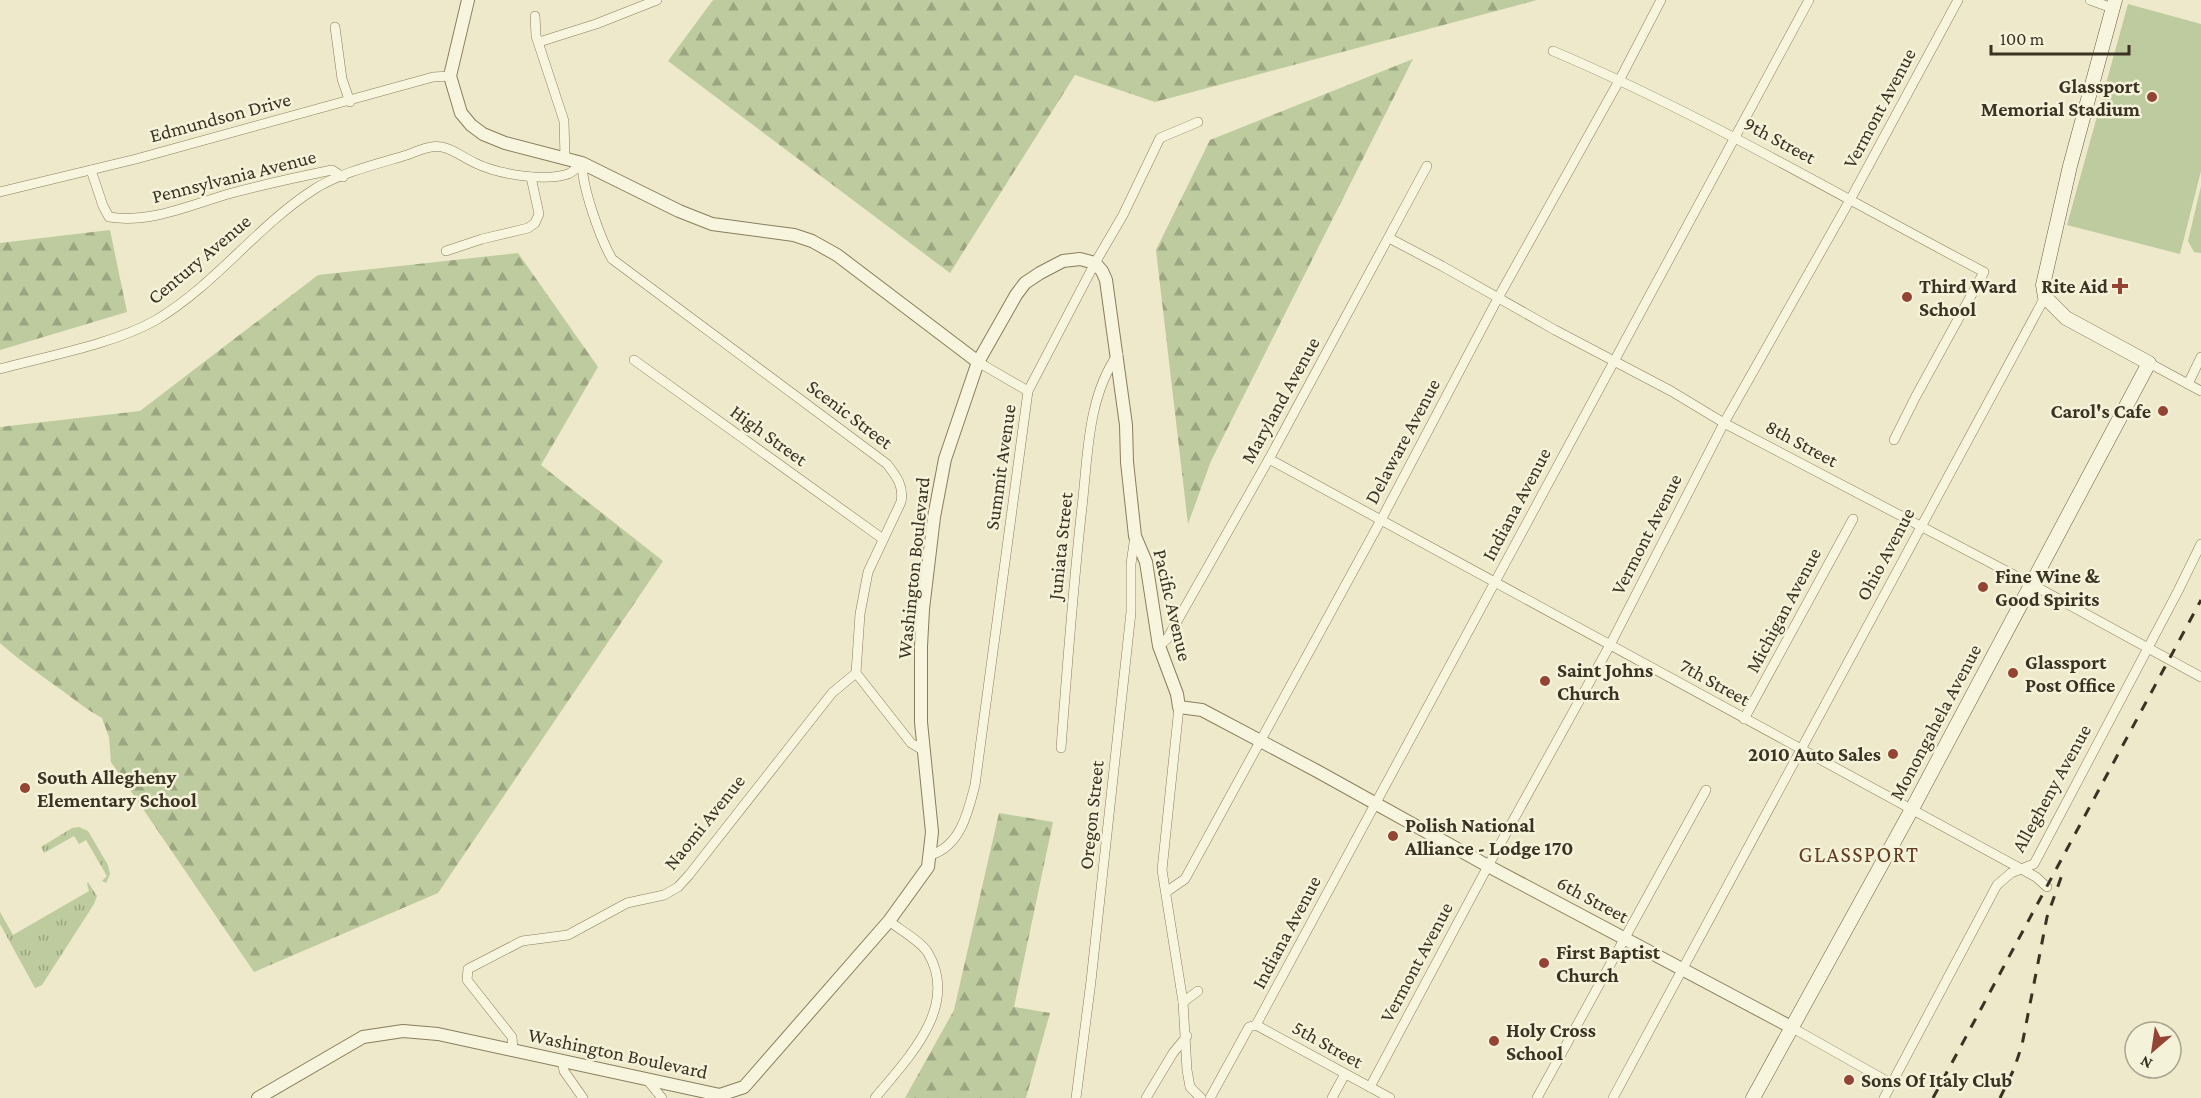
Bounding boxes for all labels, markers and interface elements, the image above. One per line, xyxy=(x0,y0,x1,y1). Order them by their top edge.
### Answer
scale bar xyxy=(1991,18,2129,56)
text: 100 m xyxy=(2000,29,2045,49)
street label: Vermont Avenue xyxy=(1838,44,1920,172)
place label: Glassport Memorial Stadium xyxy=(1981,75,2141,120)
street label: Edmundson Drive xyxy=(147,88,293,146)
marker: Glassport Memorial Stadium xyxy=(2145,90,2159,104)
street label: 9th Street xyxy=(1740,112,1820,168)
street label: Pennsylvania Avenue xyxy=(150,145,319,208)
street label: Century Avenue xyxy=(143,209,256,309)
place label: Third Ward School xyxy=(1919,275,2017,320)
place label: Rite Aid xyxy=(2041,275,2108,297)
marker: Rite Aid xyxy=(2113,279,2127,293)
marker: Third Ward School xyxy=(1900,290,1914,304)
street label: Maryland Avenue xyxy=(1236,333,1325,467)
street label: Scenic Street xyxy=(803,375,897,453)
street label: Delaware Avenue xyxy=(1360,375,1444,507)
street label: High Street xyxy=(726,400,812,471)
place label: Carol's Cafe xyxy=(2051,400,2151,422)
street label: Summit Avenue xyxy=(980,403,1020,531)
marker: Carol's Cafe xyxy=(2156,404,2170,418)
street label: 8th Street xyxy=(1762,415,1842,471)
street label: Indiana Avenue xyxy=(1477,444,1555,564)
street label: Vermont Avenue xyxy=(1606,470,1686,598)
street label: Washington Boulevard xyxy=(893,475,935,660)
street label: Juniata Street xyxy=(1043,491,1078,603)
street label: Ohio Avenue xyxy=(1851,504,1919,604)
street label: Michigan Avenue xyxy=(1741,544,1826,677)
street label: Pacific Avenue xyxy=(1149,547,1197,663)
place label: Fine Wine & Good Spirits xyxy=(1995,565,2101,610)
marker: Fine Wine & Good Spirits xyxy=(1976,580,1990,594)
street label: Monongahela Avenue xyxy=(1885,640,1986,804)
place label: Glassport Post Office xyxy=(2025,651,2115,696)
street label: 7th Street xyxy=(1676,654,1754,710)
place label: Saint Johns Church xyxy=(1557,659,1653,704)
marker: Glassport Post Office xyxy=(2006,666,2020,680)
marker: Saint Johns Church xyxy=(1538,674,1552,688)
street label: Allegheny Avenue xyxy=(2007,720,2096,856)
place label: 2010 Auto Sales xyxy=(1748,743,1881,765)
marker: 2010 Auto Sales xyxy=(1886,747,1900,761)
street label: Oregon Street xyxy=(1074,759,1109,871)
place label: South Allegheny Elementary School xyxy=(37,766,197,811)
street label: Naomi Avenue xyxy=(659,770,749,874)
marker: South Allegheny Elementary School xyxy=(18,781,32,795)
place label: Polish National Alliance - Lodge 170 xyxy=(1404,814,1573,859)
marker: Polish National Alliance - Lodge 170 xyxy=(1386,829,1400,843)
district label: GLASSPORT xyxy=(1799,842,1919,867)
street label: 6th Street xyxy=(1553,871,1633,927)
street label: Indiana Avenue xyxy=(1247,872,1325,992)
street label: Vermont Avenue xyxy=(1375,898,1457,1026)
place label: First Baptist Church xyxy=(1556,941,1661,986)
marker: First Baptist Church xyxy=(1537,956,1551,970)
street label: 5th Street xyxy=(1289,1016,1367,1073)
place label: Holy Cross School xyxy=(1506,1019,1596,1064)
north arrow xyxy=(2123,1020,2183,1080)
street label: Washington Boulevard xyxy=(526,1023,710,1084)
marker: Holy Cross School xyxy=(1487,1034,1501,1048)
text: N xyxy=(2137,1053,2155,1073)
place label: Sons Of Italy Club xyxy=(1861,1069,2012,1091)
marker: Sons Of Italy Club xyxy=(1842,1073,1856,1087)

